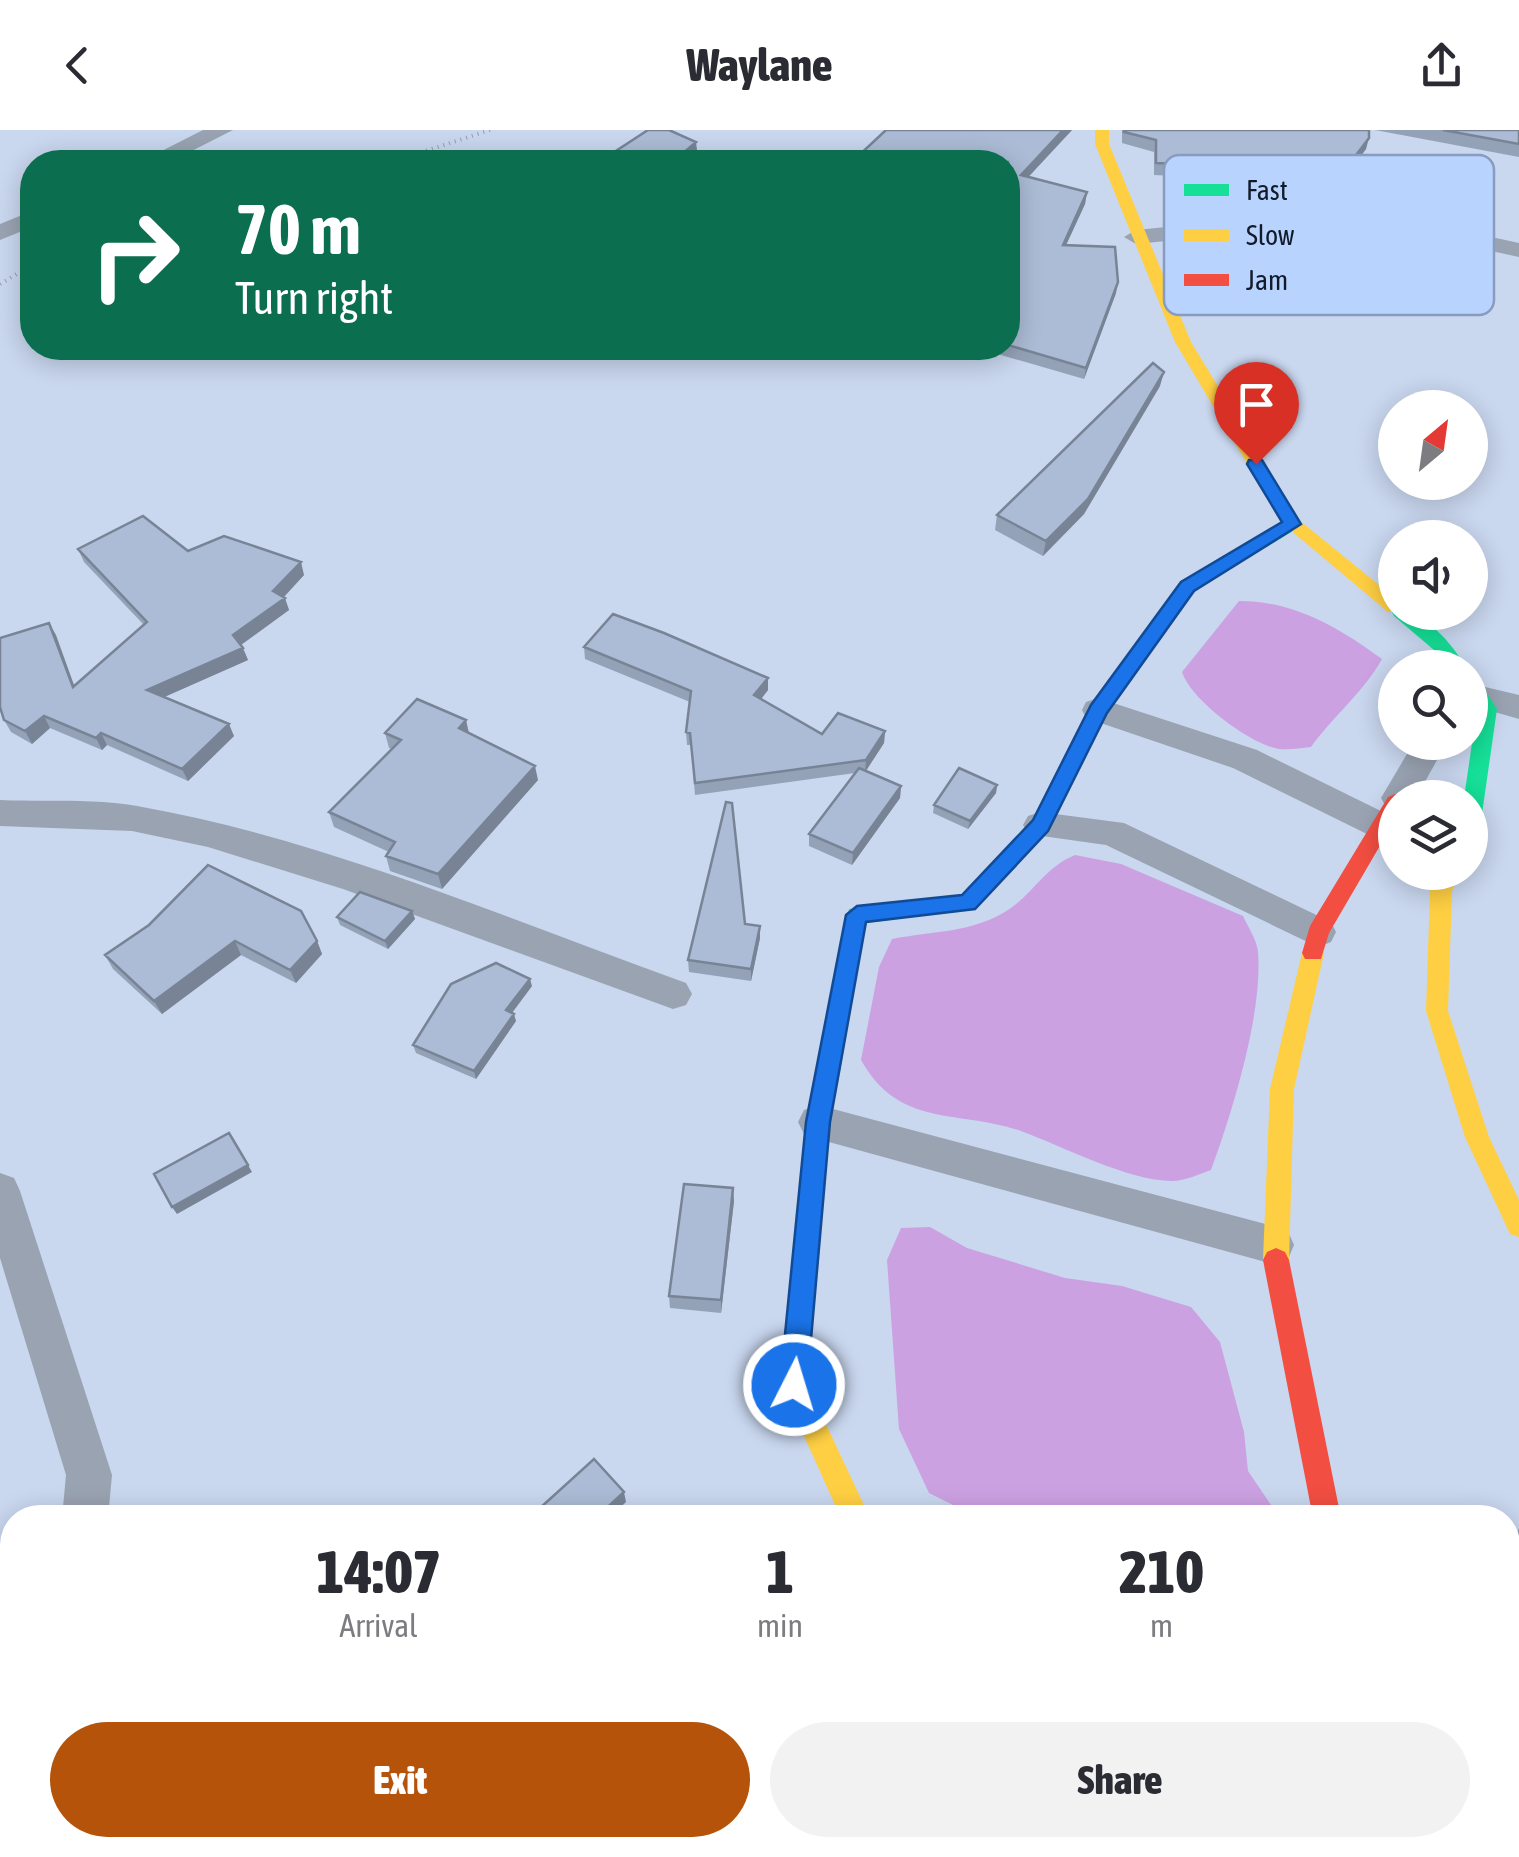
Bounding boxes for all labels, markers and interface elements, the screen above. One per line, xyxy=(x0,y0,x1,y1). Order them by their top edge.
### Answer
icon: back xyxy=(50,38,105,93)
icon: share xyxy=(1414,38,1469,93)
text: Waylane xyxy=(687,39,832,91)
legend xyxy=(1164,155,1494,315)
text: Fast xyxy=(1246,174,1288,206)
text: 70 m xyxy=(235,189,361,269)
icon: right xyxy=(70,190,200,320)
text: Slow xyxy=(1246,219,1295,251)
text: Jam xyxy=(1246,264,1288,296)
text: Turn right xyxy=(235,272,393,324)
pin xyxy=(1214,362,1299,465)
icon: arrive xyxy=(1229,377,1284,432)
north arrow xyxy=(1378,390,1488,500)
map controls xyxy=(1378,390,1488,890)
button: sound xyxy=(1378,520,1488,630)
button: search xyxy=(1378,650,1488,760)
button: layers xyxy=(1378,780,1488,890)
position arrow xyxy=(742,1333,846,1437)
text: 14:07 xyxy=(316,1537,441,1606)
text: 1 xyxy=(766,1537,794,1606)
text: 210 xyxy=(1119,1537,1204,1606)
text: Arrival xyxy=(339,1607,418,1644)
text: min xyxy=(757,1607,803,1644)
text: m xyxy=(1150,1607,1173,1644)
button: Exit xyxy=(50,1722,750,1837)
button: Share xyxy=(770,1722,1470,1837)

